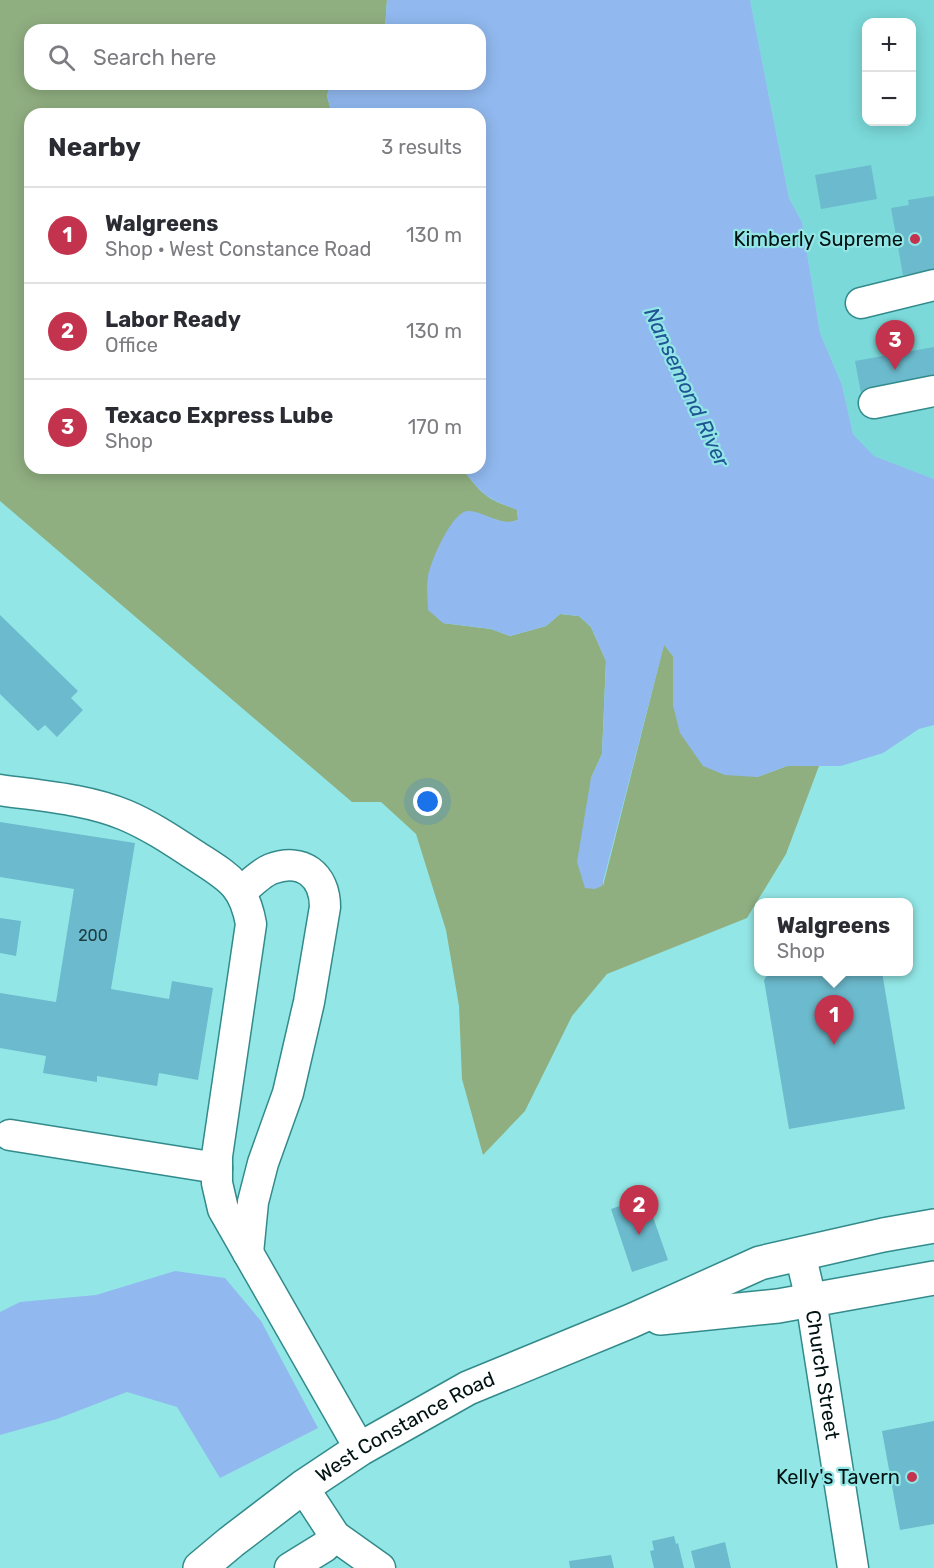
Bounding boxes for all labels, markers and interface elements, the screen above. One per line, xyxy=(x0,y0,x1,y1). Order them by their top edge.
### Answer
map controls xyxy=(862,18,916,126)
button: + xyxy=(862,18,916,72)
search box xyxy=(24,24,486,90)
icon: search xyxy=(45,41,78,74)
text: Search here xyxy=(93,44,216,71)
button: − xyxy=(862,72,916,126)
text: Nearby xyxy=(48,132,141,163)
text: 3 results xyxy=(381,135,462,159)
text: Walgreens xyxy=(105,210,218,237)
text: 1 xyxy=(63,223,72,247)
text: 130 m xyxy=(406,223,462,247)
place label: Kimberly Supreme xyxy=(733,227,903,251)
marker: Kimberly Supreme xyxy=(908,232,922,246)
text: Shop · West Constance Road xyxy=(105,237,371,261)
water label: Nansemond River xyxy=(639,303,735,472)
text: Labor Ready xyxy=(105,306,241,333)
text: 2 xyxy=(61,319,74,343)
text: 130 m xyxy=(406,319,462,343)
pin: 3 xyxy=(876,320,914,370)
text: Office xyxy=(105,333,158,357)
text: Texaco Express Lube xyxy=(105,402,333,429)
text: 3 xyxy=(61,415,74,439)
text: 170 m xyxy=(408,415,462,439)
text: Shop xyxy=(105,429,153,453)
your location xyxy=(413,787,442,816)
popup xyxy=(754,898,913,976)
text: Walgreens xyxy=(777,912,890,939)
house number: 200 xyxy=(78,926,108,945)
text: Shop xyxy=(777,939,825,963)
pin: 1 xyxy=(814,996,854,1045)
pin: 2 xyxy=(620,1186,658,1235)
street label: Church Street xyxy=(801,1308,845,1442)
street label: West Constance Road xyxy=(311,1366,498,1487)
place label: Kelly's Tavern xyxy=(776,1465,900,1489)
marker: Kelly's Tavern xyxy=(905,1470,919,1484)

